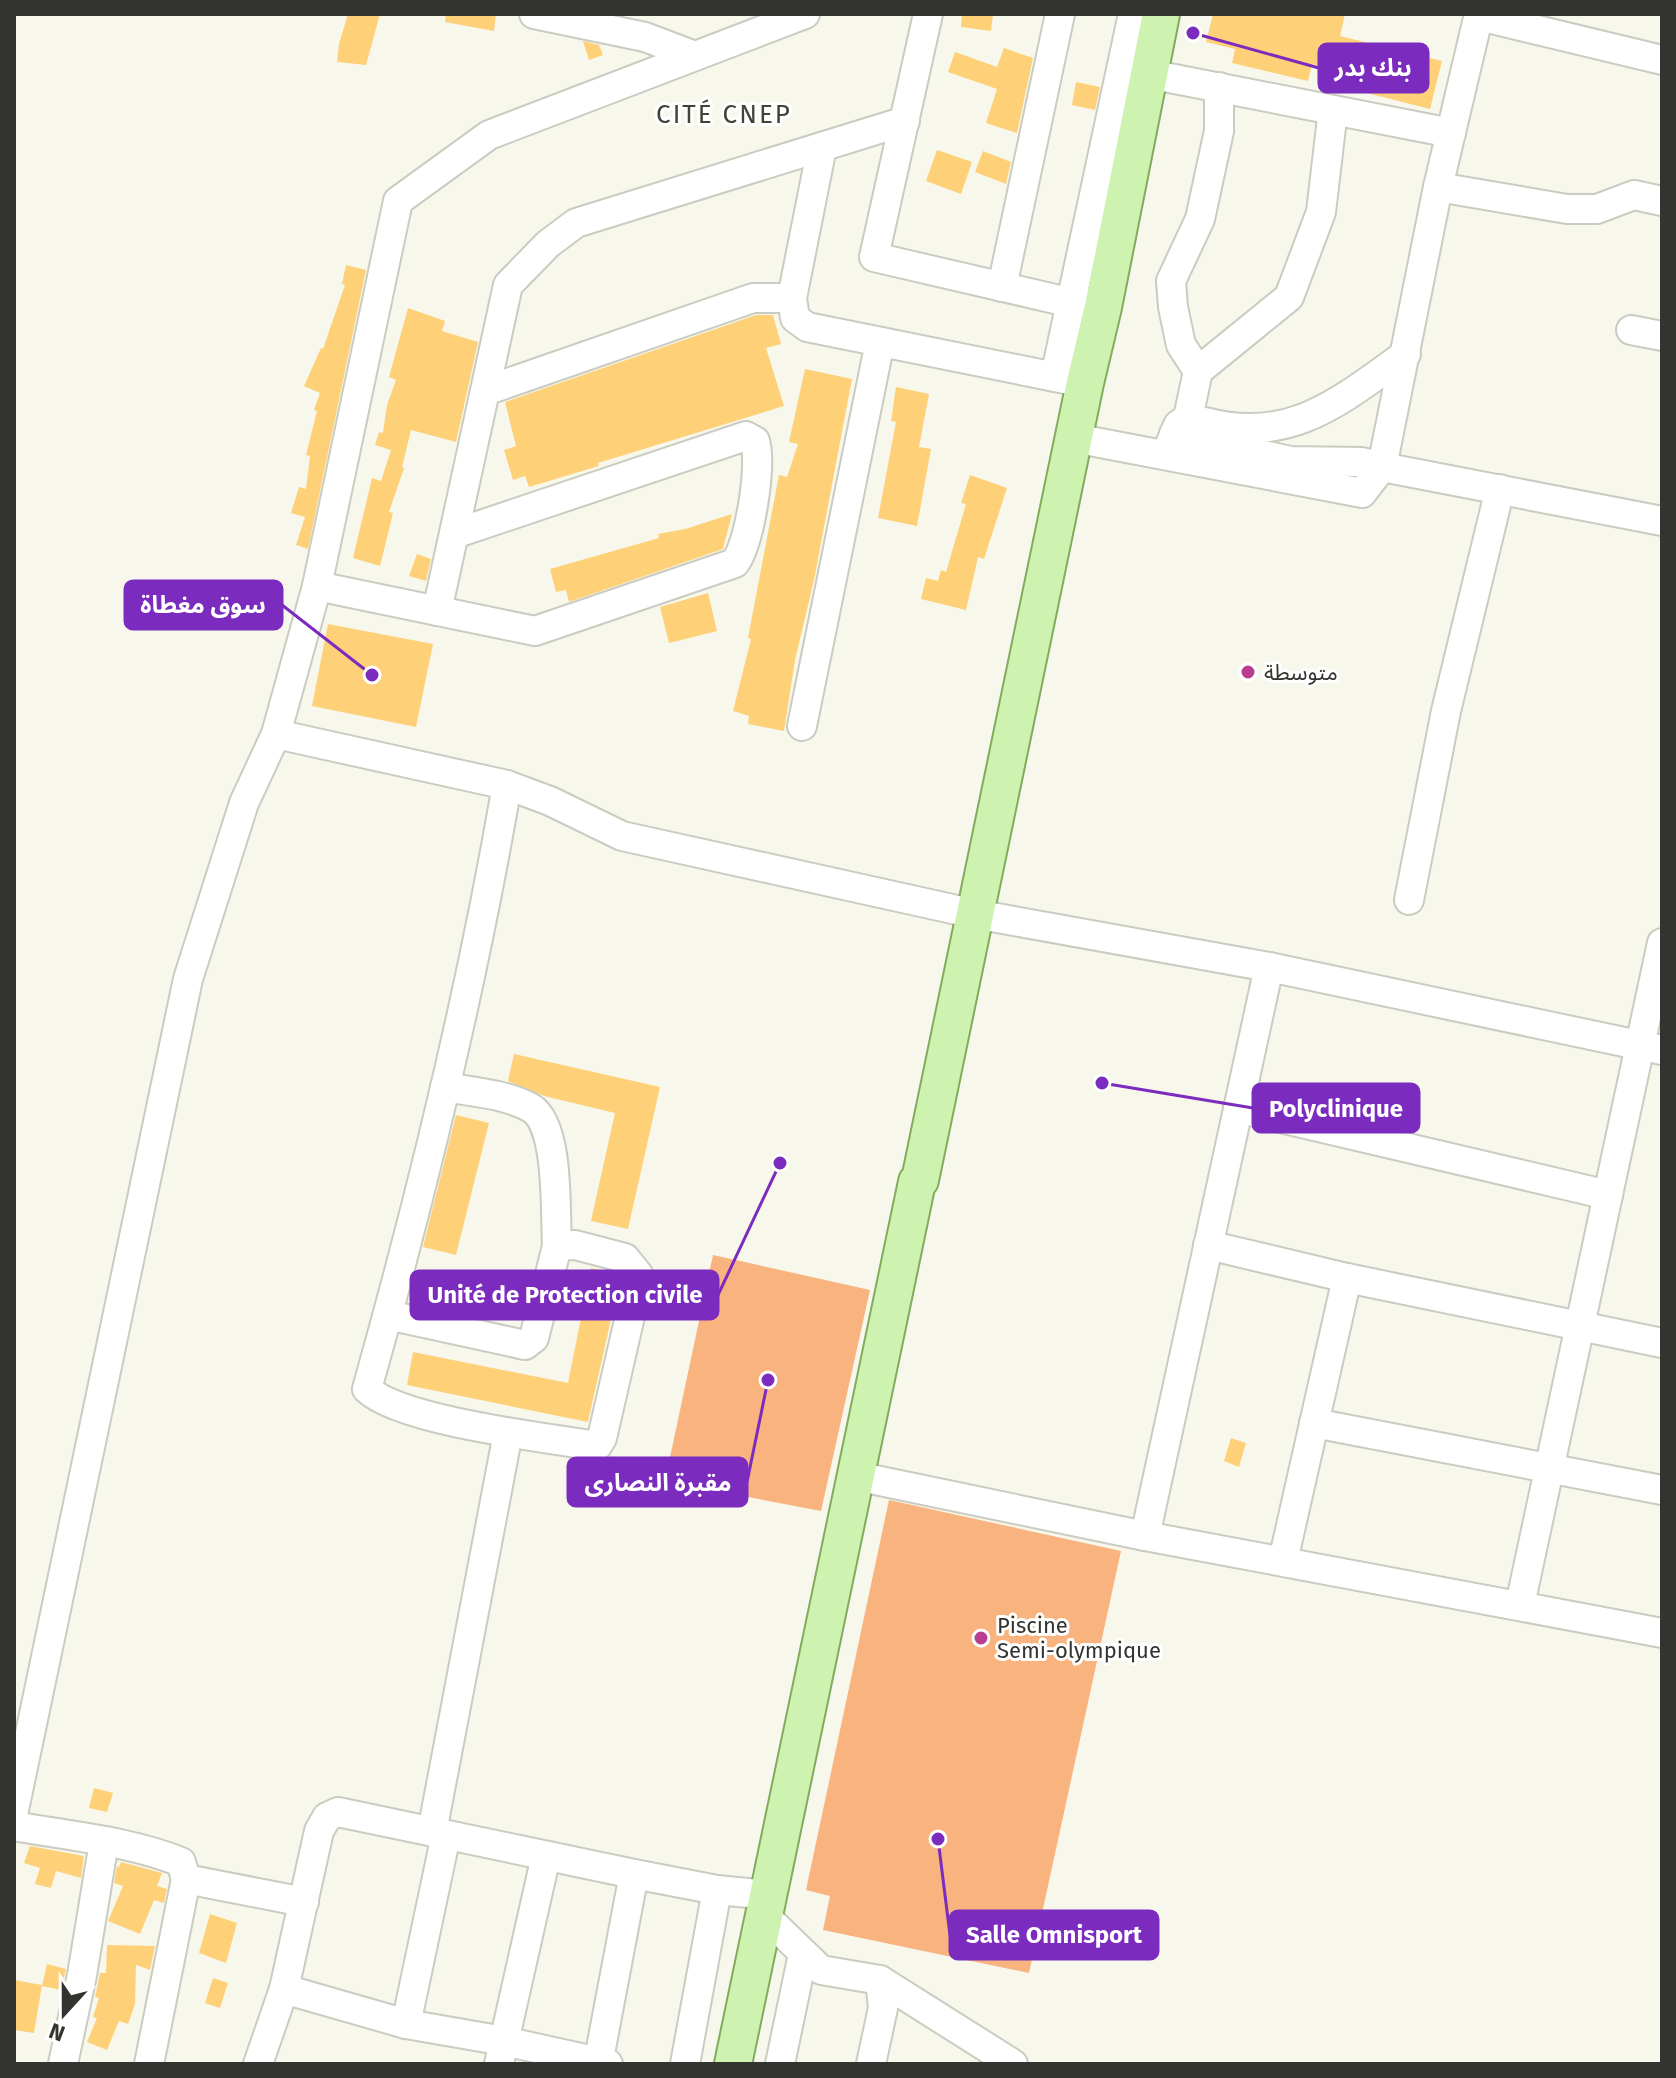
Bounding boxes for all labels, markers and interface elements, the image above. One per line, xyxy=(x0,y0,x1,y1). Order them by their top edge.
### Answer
callout: بنك بدر xyxy=(1319,44,1428,92)
text: بنك بدر xyxy=(1333,54,1412,82)
district label: CITÉ CNEP xyxy=(656,99,792,130)
callout: سوق مغطاة xyxy=(125,581,282,629)
text: سوق مغطاة xyxy=(140,591,266,619)
place label: متوسطة xyxy=(1264,659,1338,686)
marker: متوسطة xyxy=(1239,663,1257,681)
callout: Polyclinique xyxy=(1253,1084,1419,1132)
text: Polyclinique xyxy=(1269,1095,1403,1123)
callout: Unité de Protection civile xyxy=(411,1271,718,1319)
text: Unité de Protection civile xyxy=(428,1281,702,1309)
callout: مقبرة النصارى xyxy=(568,1458,747,1506)
text: مقبرة النصارى xyxy=(585,1469,731,1497)
place label: Piscine Semi-olympique xyxy=(997,1612,1161,1664)
marker: Piscine Semi-olympique xyxy=(972,1629,990,1647)
callout: Salle Omnisport xyxy=(950,1911,1158,1959)
text: Salle Omnisport xyxy=(966,1921,1143,1949)
north arrow xyxy=(24,1974,104,2054)
text: N xyxy=(45,2017,69,2047)

